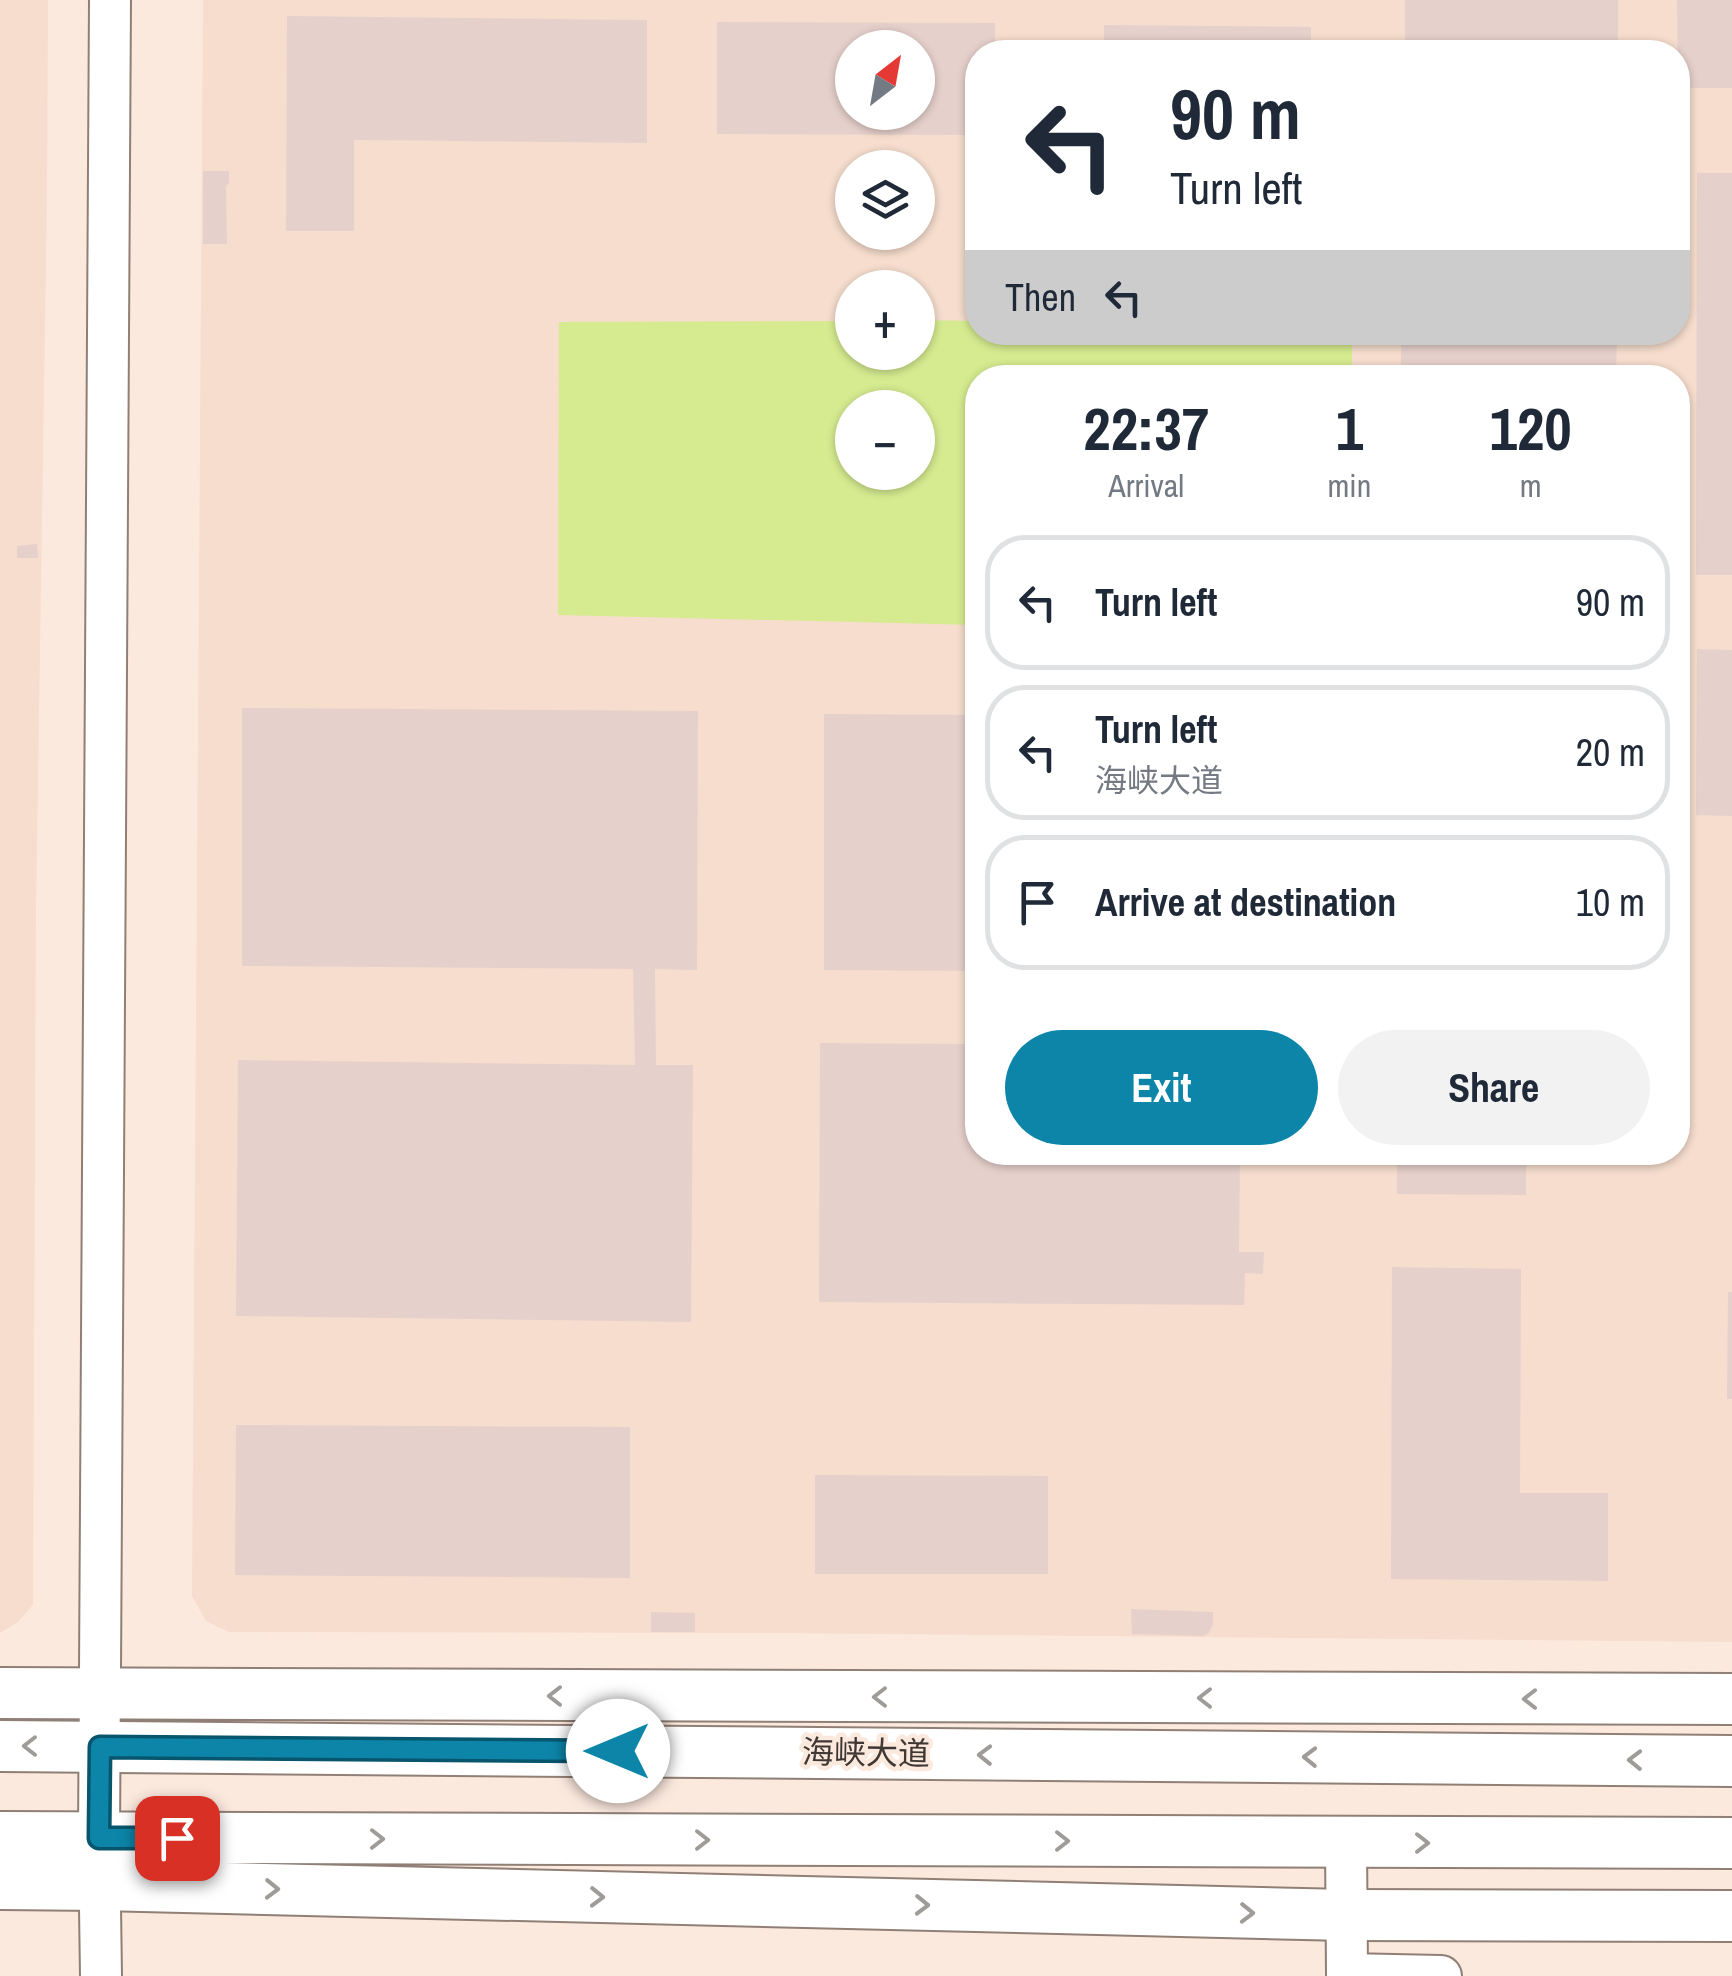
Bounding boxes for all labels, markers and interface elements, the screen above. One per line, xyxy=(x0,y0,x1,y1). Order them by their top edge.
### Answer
north arrow xyxy=(835,30,935,130)
map controls xyxy=(835,30,935,490)
text: 90 m xyxy=(1170,67,1301,161)
icon: left xyxy=(1005,80,1135,210)
button: layers xyxy=(835,150,935,250)
text: Turn left xyxy=(1170,157,1302,218)
button: + xyxy=(835,270,935,370)
icon: left xyxy=(1096,270,1151,325)
text: Then xyxy=(1005,272,1076,323)
text: 22:37 xyxy=(1083,388,1209,469)
text: 1 xyxy=(1336,388,1363,469)
text: 120 xyxy=(1490,388,1572,469)
button: − xyxy=(835,390,935,490)
text: Arrival xyxy=(1108,464,1184,507)
text: min xyxy=(1327,464,1371,507)
text: m xyxy=(1520,464,1542,507)
icon: left xyxy=(1010,575,1065,630)
text: Turn left xyxy=(1095,577,1217,628)
text: 90 m xyxy=(1576,577,1645,628)
text: Turn left xyxy=(1095,704,1217,755)
icon: left xyxy=(1010,725,1065,780)
text: 20 m xyxy=(1576,727,1645,778)
text: 海峡大道 xyxy=(1095,759,1223,802)
icon: arrive xyxy=(1010,875,1065,930)
text: Arrive at destination xyxy=(1095,877,1396,928)
text: 10 m xyxy=(1576,877,1645,928)
button: Exit xyxy=(1005,1030,1318,1145)
button: Share xyxy=(1338,1030,1650,1145)
one-way arrow xyxy=(546,1685,562,1707)
one-way arrow xyxy=(871,1686,886,1708)
one-way arrow xyxy=(1196,1687,1212,1709)
one-way arrow xyxy=(1521,1688,1536,1710)
position arrow xyxy=(566,1699,670,1803)
street label: 海峡大道 xyxy=(802,1730,930,1775)
one-way arrow xyxy=(21,1735,36,1757)
one-way arrow xyxy=(976,1744,992,1765)
one-way arrow xyxy=(1301,1747,1317,1768)
one-way arrow xyxy=(1626,1749,1642,1771)
pin xyxy=(135,1796,220,1881)
icon: arrive xyxy=(150,1811,205,1866)
one-way arrow xyxy=(370,1828,386,1850)
one-way arrow xyxy=(696,1829,711,1851)
one-way arrow xyxy=(1056,1830,1071,1852)
one-way arrow xyxy=(1415,1832,1431,1853)
one-way arrow xyxy=(265,1878,281,1899)
one-way arrow xyxy=(590,1886,606,1907)
one-way arrow xyxy=(915,1894,931,1915)
one-way arrow xyxy=(1240,1902,1256,1924)

